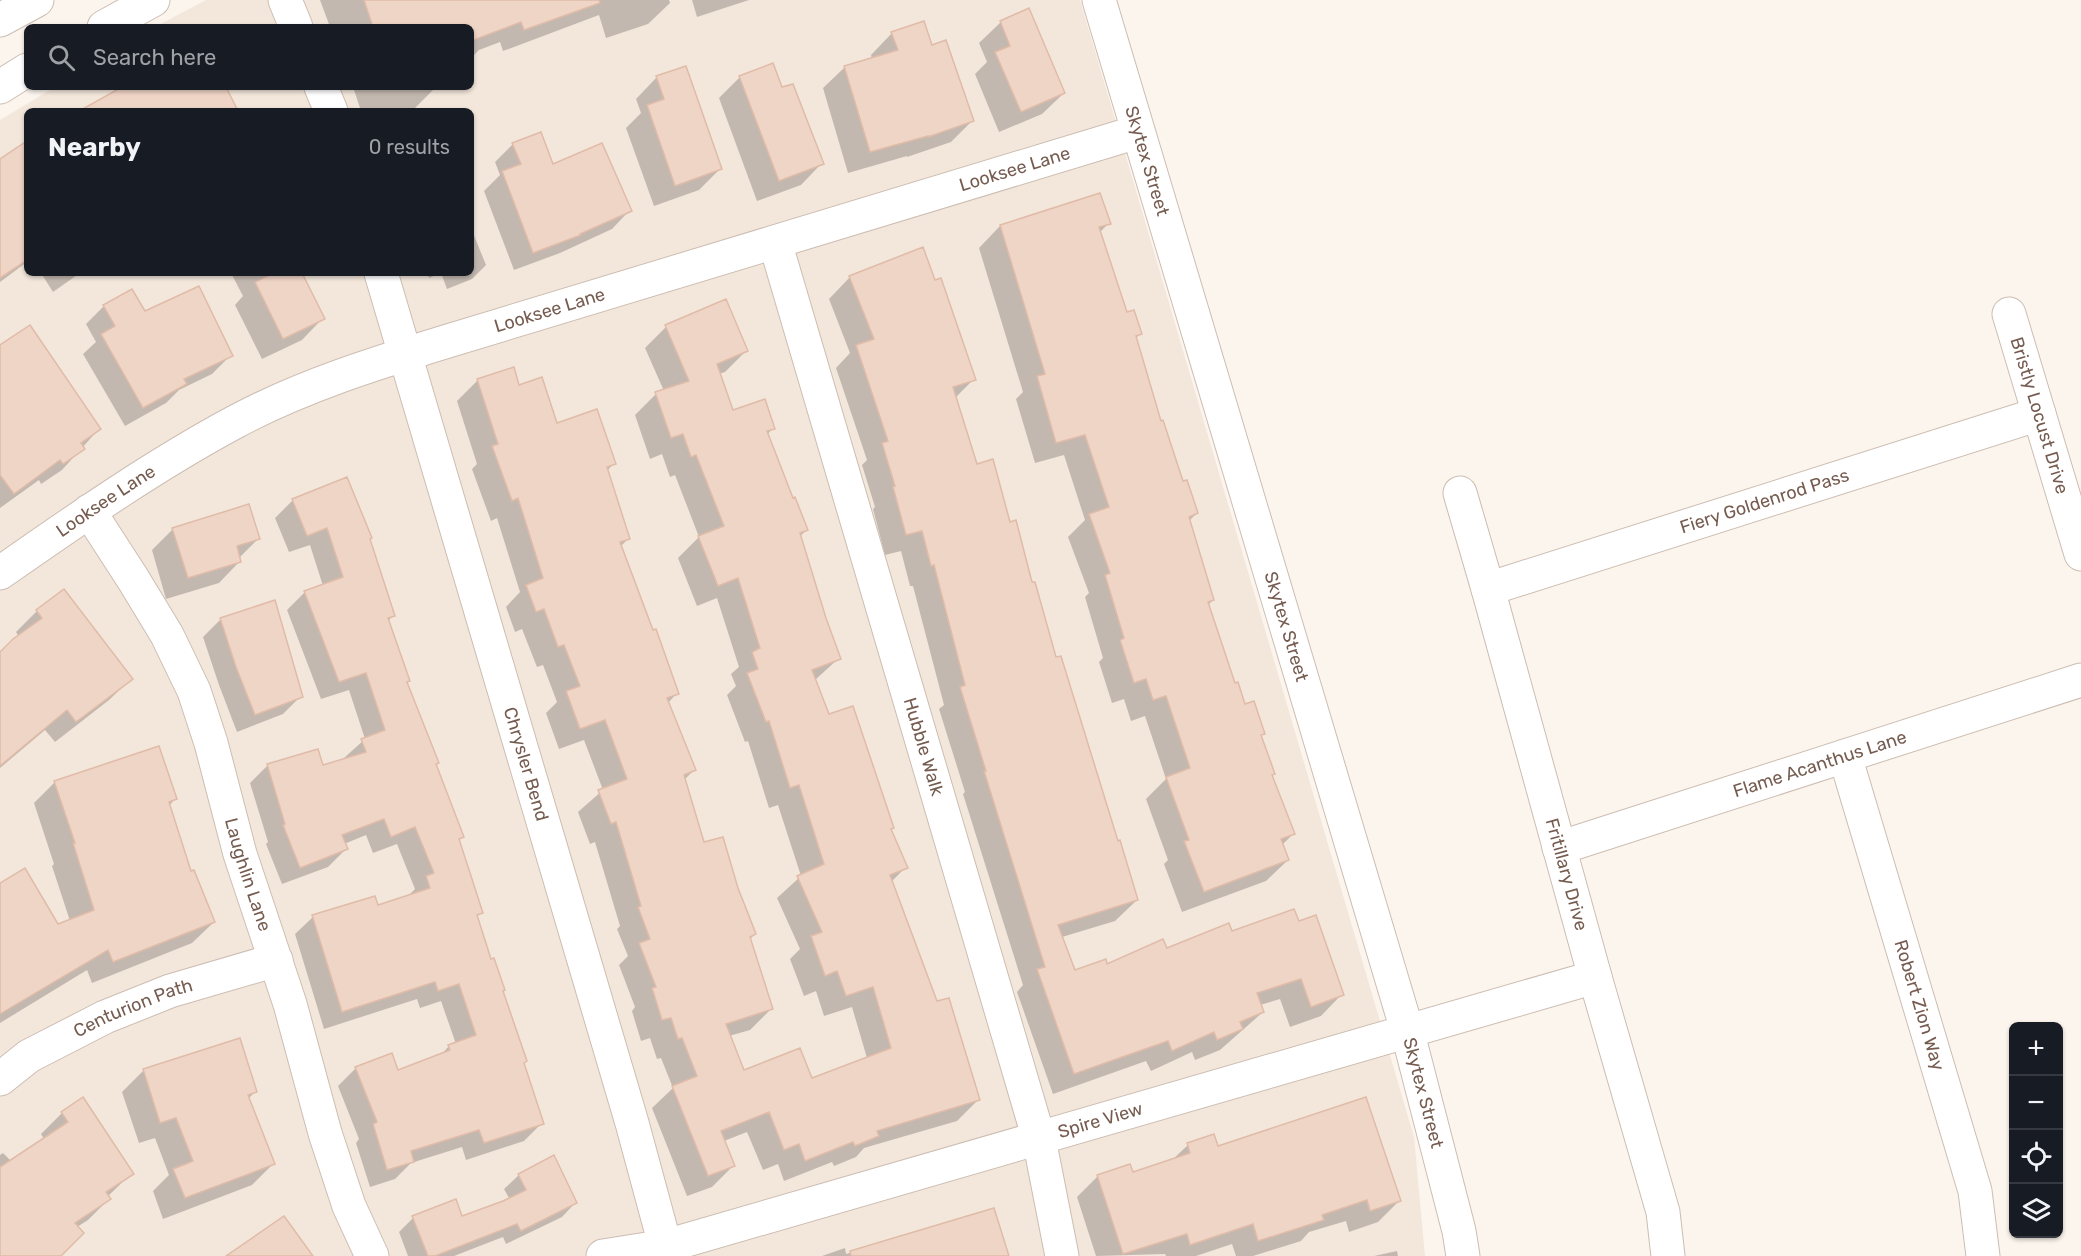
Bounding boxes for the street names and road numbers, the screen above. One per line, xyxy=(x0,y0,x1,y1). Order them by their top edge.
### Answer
street label: Skytex Street xyxy=(1120,103,1174,219)
street label: Looksee Lane xyxy=(957,142,1073,196)
street label: Looksee Lane xyxy=(492,283,608,337)
street label: Bristly Locust Drive xyxy=(2006,334,2073,497)
street label: Looksee Lane xyxy=(52,460,160,542)
street label: Fiery Goldenrod Pass xyxy=(1677,464,1852,538)
street label: Skytex Street xyxy=(1260,569,1313,684)
street label: Hubble Walk xyxy=(899,695,949,799)
street label: Chrysler Bend xyxy=(499,704,553,824)
street label: Flame Acanthus Lane xyxy=(1730,726,1909,802)
street label: Laughlin Lane xyxy=(220,815,276,934)
street label: Fritillary Drive xyxy=(1541,816,1593,933)
street label: Robert Zion Way xyxy=(1890,937,1949,1073)
street label: Centurion Path xyxy=(70,974,195,1042)
street label: Skytex Street xyxy=(1398,1035,1448,1151)
street label: Spire View xyxy=(1055,1098,1145,1143)

